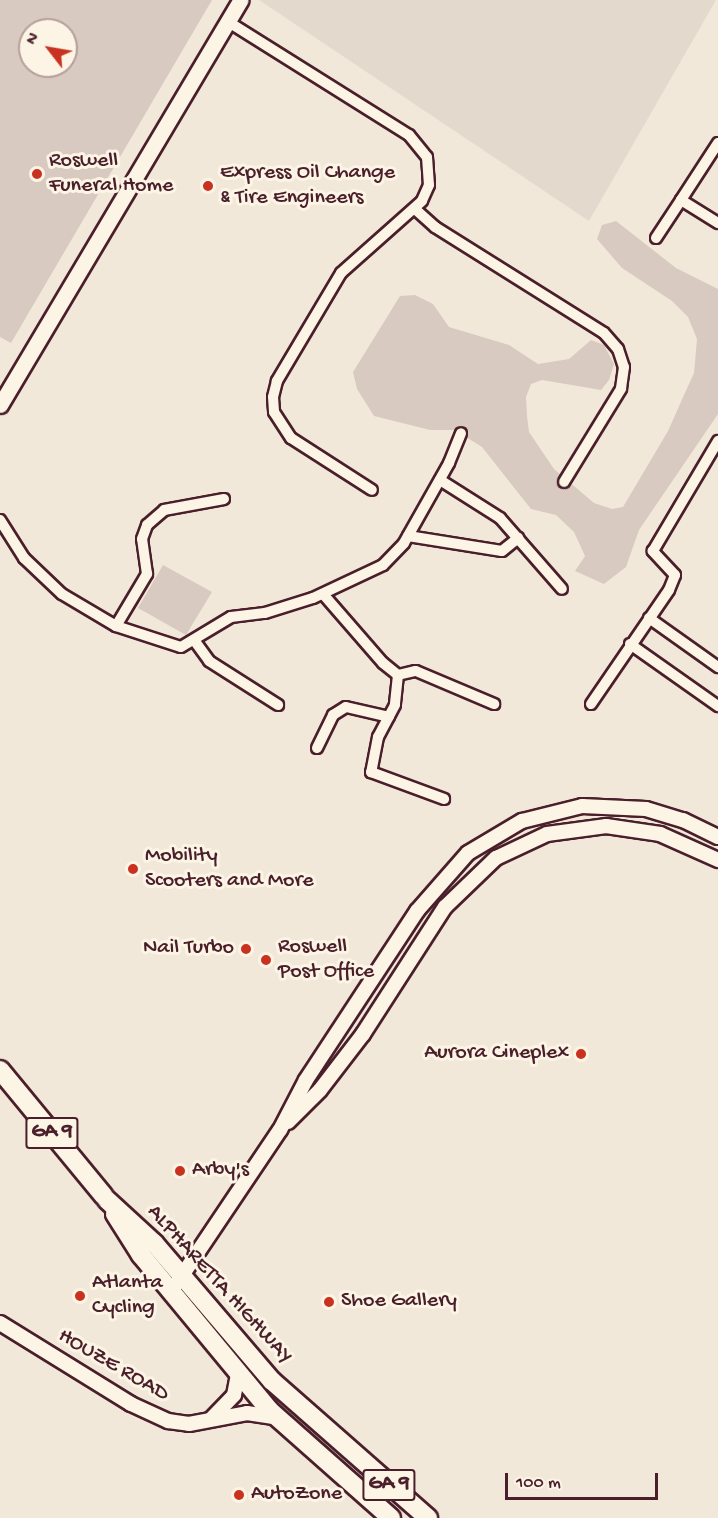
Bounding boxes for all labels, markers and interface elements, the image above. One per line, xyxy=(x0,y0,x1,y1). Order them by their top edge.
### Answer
north arrow xyxy=(18,18,78,78)
text: N xyxy=(23,30,45,49)
place label: Roswell Funeral Home xyxy=(49,148,173,200)
place label: Express Oil Change & Tire Engineers xyxy=(220,160,395,212)
marker: Roswell Funeral Home xyxy=(30,167,44,181)
marker: Express Oil Change & Tire Engineers xyxy=(201,179,215,193)
place label: Mobility Scooters and More xyxy=(145,843,314,894)
marker: Mobility Scooters and More xyxy=(126,862,140,876)
place label: Roswell Post Office xyxy=(278,934,374,986)
place label: Nail Turbo xyxy=(143,936,234,962)
marker: Nail Turbo xyxy=(239,942,253,956)
marker: Roswell Post Office xyxy=(259,953,273,967)
place label: Aurora Cineplex xyxy=(424,1041,569,1067)
marker: Aurora Cineplex xyxy=(574,1047,588,1061)
road number: GA 9 xyxy=(25,1115,79,1151)
place label: Arby's xyxy=(192,1158,249,1184)
marker: Arby's xyxy=(173,1164,187,1178)
street label: ALPHARETTA HIGHWAY xyxy=(141,1200,297,1370)
place label: Atlanta Cycling xyxy=(92,1270,163,1322)
marker: Atlanta Cycling xyxy=(73,1289,87,1303)
place label: Shoe Gallery xyxy=(341,1289,457,1315)
marker: Shoe Gallery xyxy=(322,1295,336,1309)
street label: HOUZE ROAD xyxy=(53,1324,173,1408)
scale bar xyxy=(508,1461,661,1499)
road number: GA 9 xyxy=(362,1467,416,1503)
text: 100 m xyxy=(516,1473,561,1494)
place label: AutoZone xyxy=(251,1482,342,1508)
marker: AutoZone xyxy=(232,1488,246,1502)

